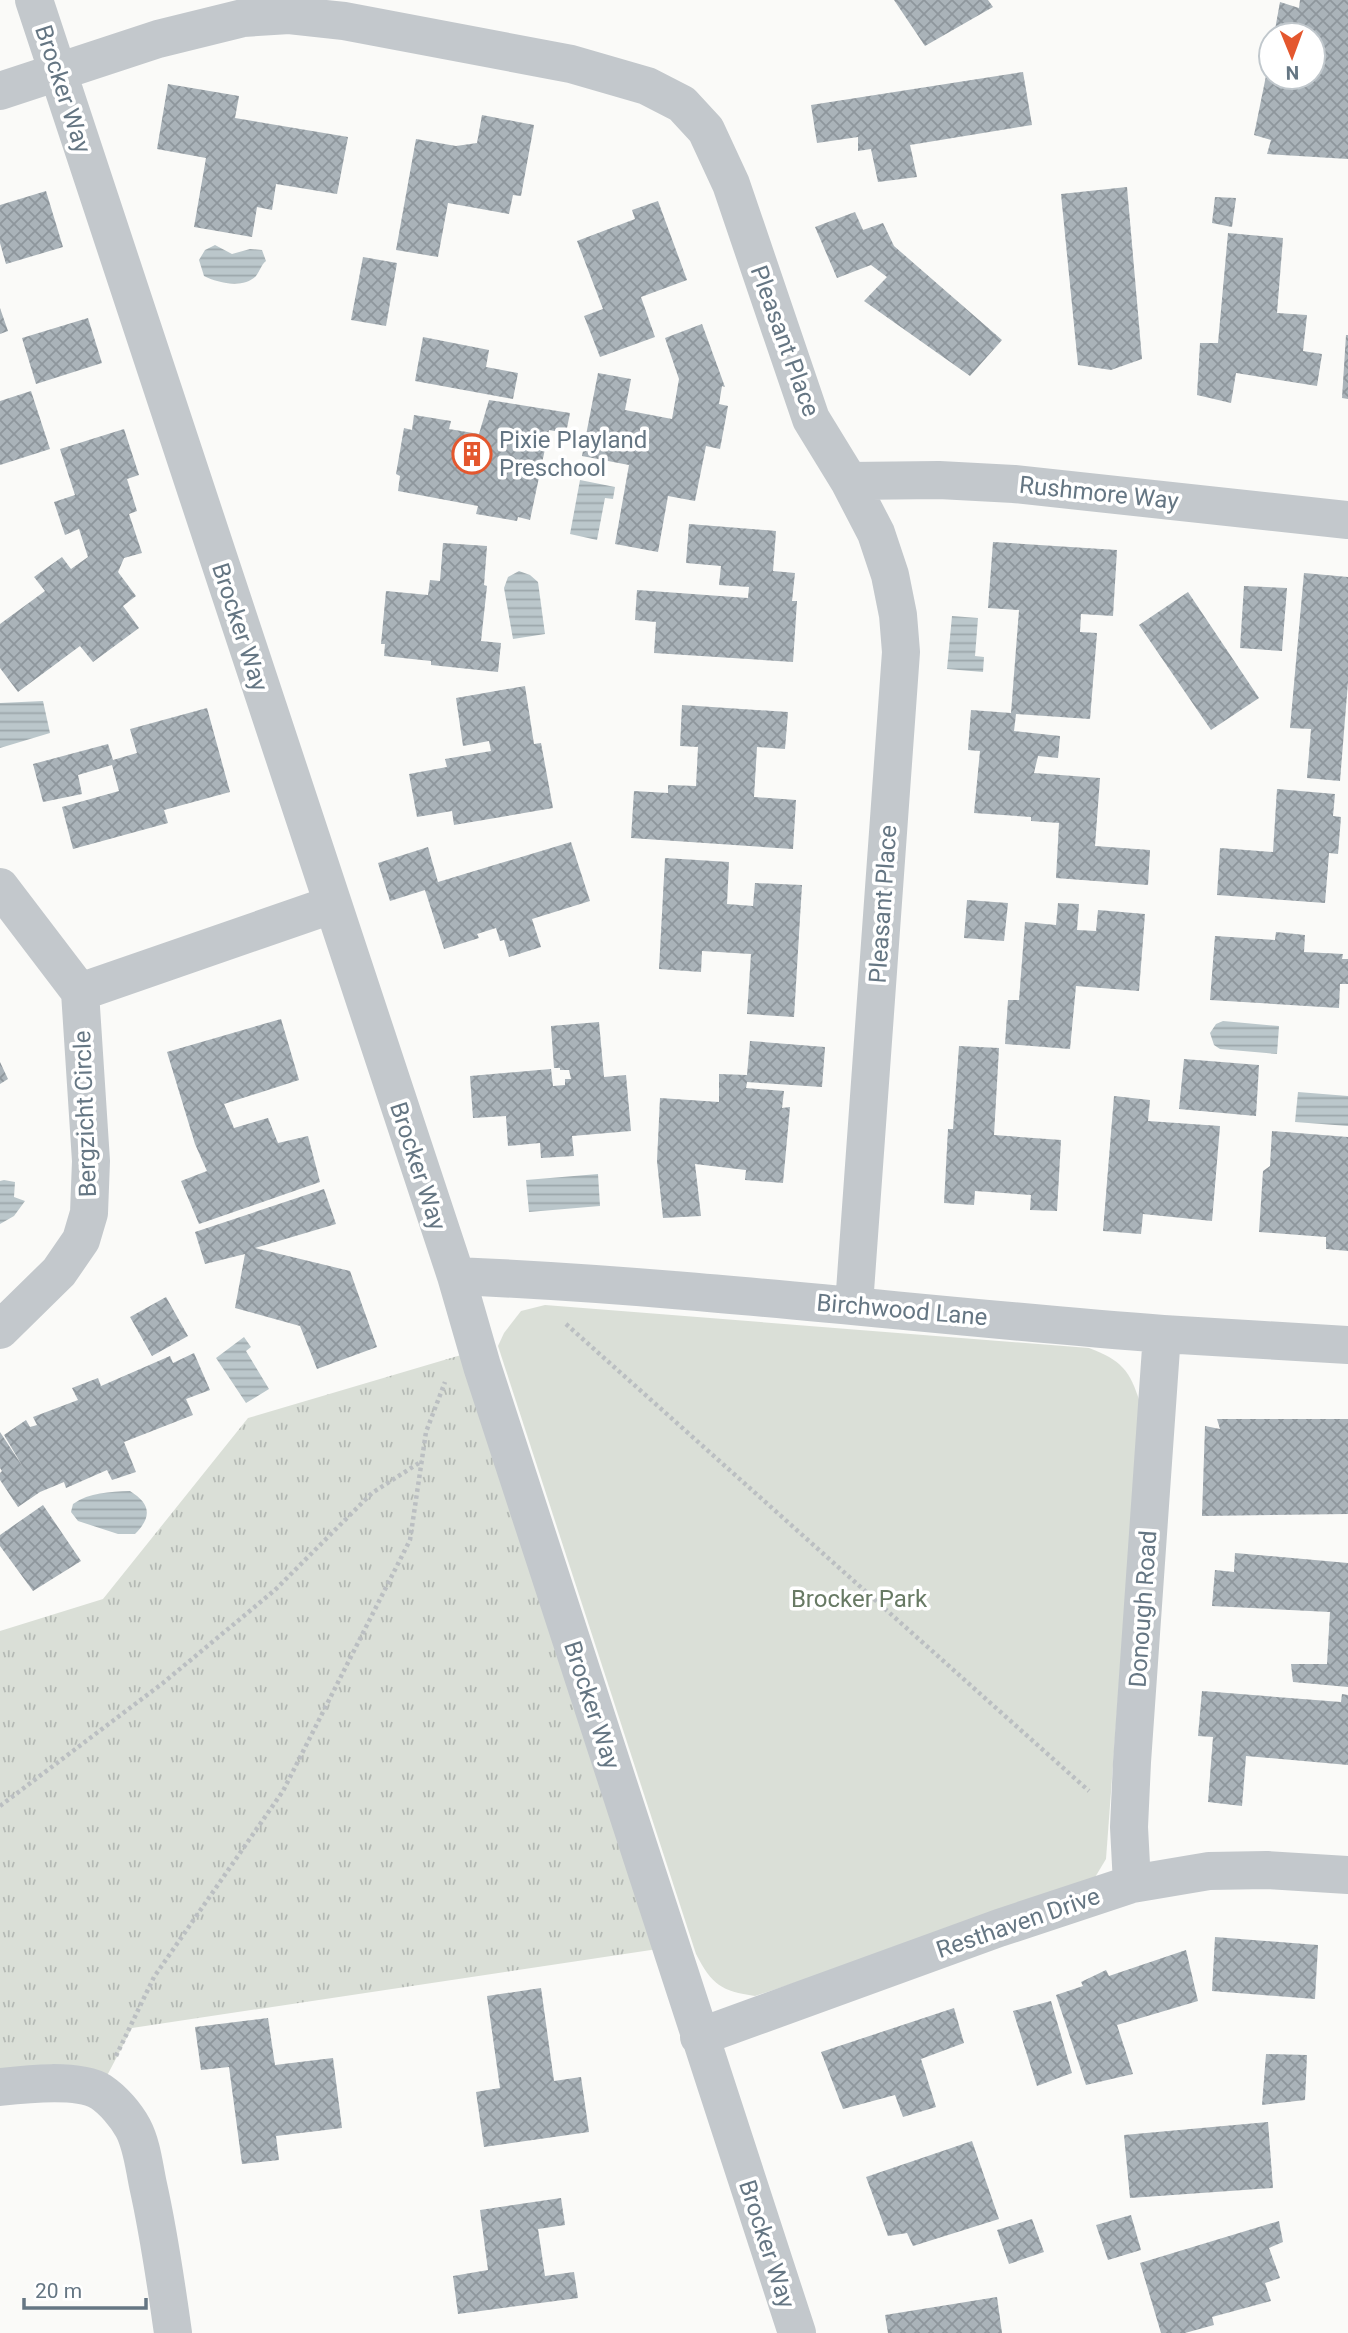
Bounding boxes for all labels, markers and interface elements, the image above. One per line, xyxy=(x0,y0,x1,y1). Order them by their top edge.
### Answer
street label: Brocker Way xyxy=(29,21,97,157)
north arrow xyxy=(1257,21,1327,91)
text: N xyxy=(1285,61,1299,84)
street label: Pleasant Place xyxy=(745,262,825,420)
place label: Pixie Playland Preschool xyxy=(499,426,647,482)
building icon: Pixie Playland Preschool xyxy=(451,433,493,475)
street label: Rushmore Way xyxy=(1018,471,1181,515)
street label: Brocker Way xyxy=(206,559,274,695)
street label: Pleasant Place xyxy=(864,824,902,984)
street label: Bergzicht Circle xyxy=(68,1030,102,1198)
street label: Brocker Way xyxy=(384,1098,452,1234)
street label: Birchwood Lane xyxy=(815,1289,989,1331)
street label: Donough Road xyxy=(1124,1530,1162,1688)
park label: Brocker Park xyxy=(791,1585,928,1613)
street label: Brocker Way xyxy=(558,1637,626,1773)
street label: Resthaven Drive xyxy=(933,1882,1103,1964)
street label: Brocker Way xyxy=(733,2176,801,2312)
scale bar xyxy=(24,2266,147,2310)
text: 20 m xyxy=(35,2279,82,2303)

